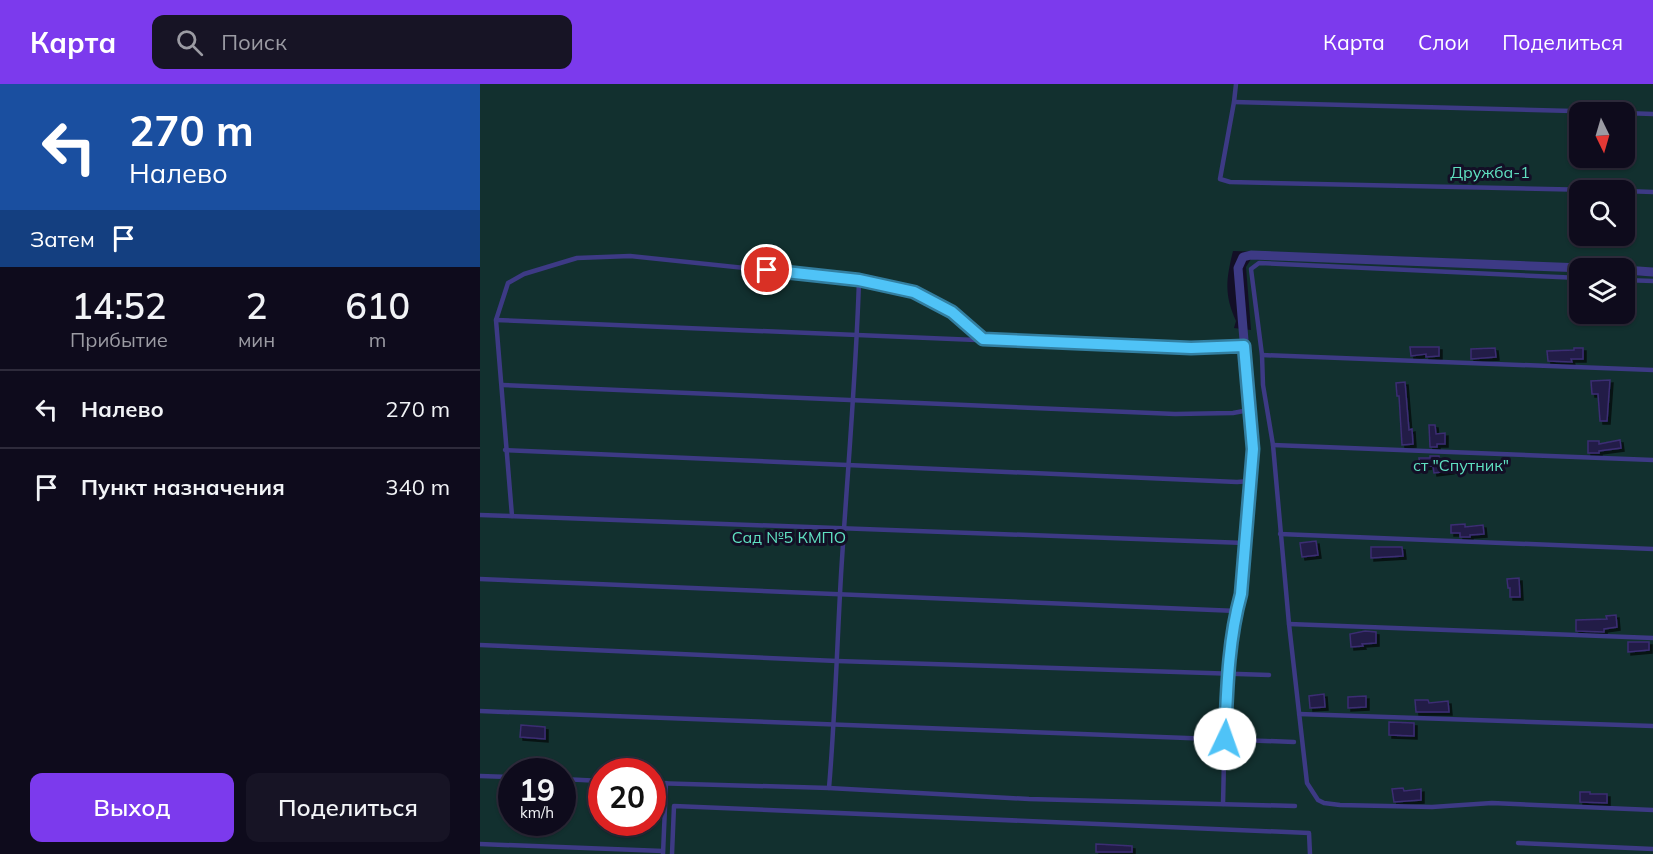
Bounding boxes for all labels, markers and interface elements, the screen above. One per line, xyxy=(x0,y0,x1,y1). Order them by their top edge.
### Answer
search box xyxy=(152,15,572,69)
text: Карта xyxy=(30,25,116,60)
icon: search xyxy=(173,26,206,59)
text: Поиск xyxy=(221,28,287,56)
text: Карта xyxy=(1323,29,1385,55)
text: Слои xyxy=(1418,29,1469,55)
text: Поделиться xyxy=(1502,29,1623,55)
north arrow xyxy=(1569,102,1635,168)
map controls xyxy=(1569,102,1635,324)
text: 270 m xyxy=(129,104,254,157)
icon: left xyxy=(30,108,108,186)
text: Налево xyxy=(129,156,228,190)
park label: Дружба-1 xyxy=(1450,162,1530,182)
button: search xyxy=(1569,180,1635,246)
icon: arrive xyxy=(107,222,140,255)
text: Затем xyxy=(30,225,95,253)
pin xyxy=(741,244,792,295)
icon: arrive xyxy=(750,253,783,286)
button: layers xyxy=(1569,258,1635,324)
text: 14:52 xyxy=(71,283,166,328)
text: 2 xyxy=(246,283,267,328)
text: 610 xyxy=(345,283,410,328)
text: Прибытие xyxy=(70,327,168,352)
text: мин xyxy=(238,327,275,352)
text: m xyxy=(369,327,386,352)
icon: left xyxy=(30,393,63,426)
text: Налево xyxy=(81,395,164,423)
text: 270 m xyxy=(385,395,450,423)
park label: ст "Спутник" xyxy=(1413,455,1509,475)
icon: arrive xyxy=(30,471,63,504)
text: Пункт назначения xyxy=(81,473,285,501)
text: 340 m xyxy=(385,473,450,501)
park label: Сад №5 КМПО xyxy=(732,527,846,547)
position arrow xyxy=(1193,707,1257,771)
speed limit sign: 20 xyxy=(588,758,666,836)
text: 19 xyxy=(519,771,555,809)
button: Выход xyxy=(30,773,234,842)
button: Поделиться xyxy=(246,773,450,842)
text: km/h xyxy=(520,803,554,822)

